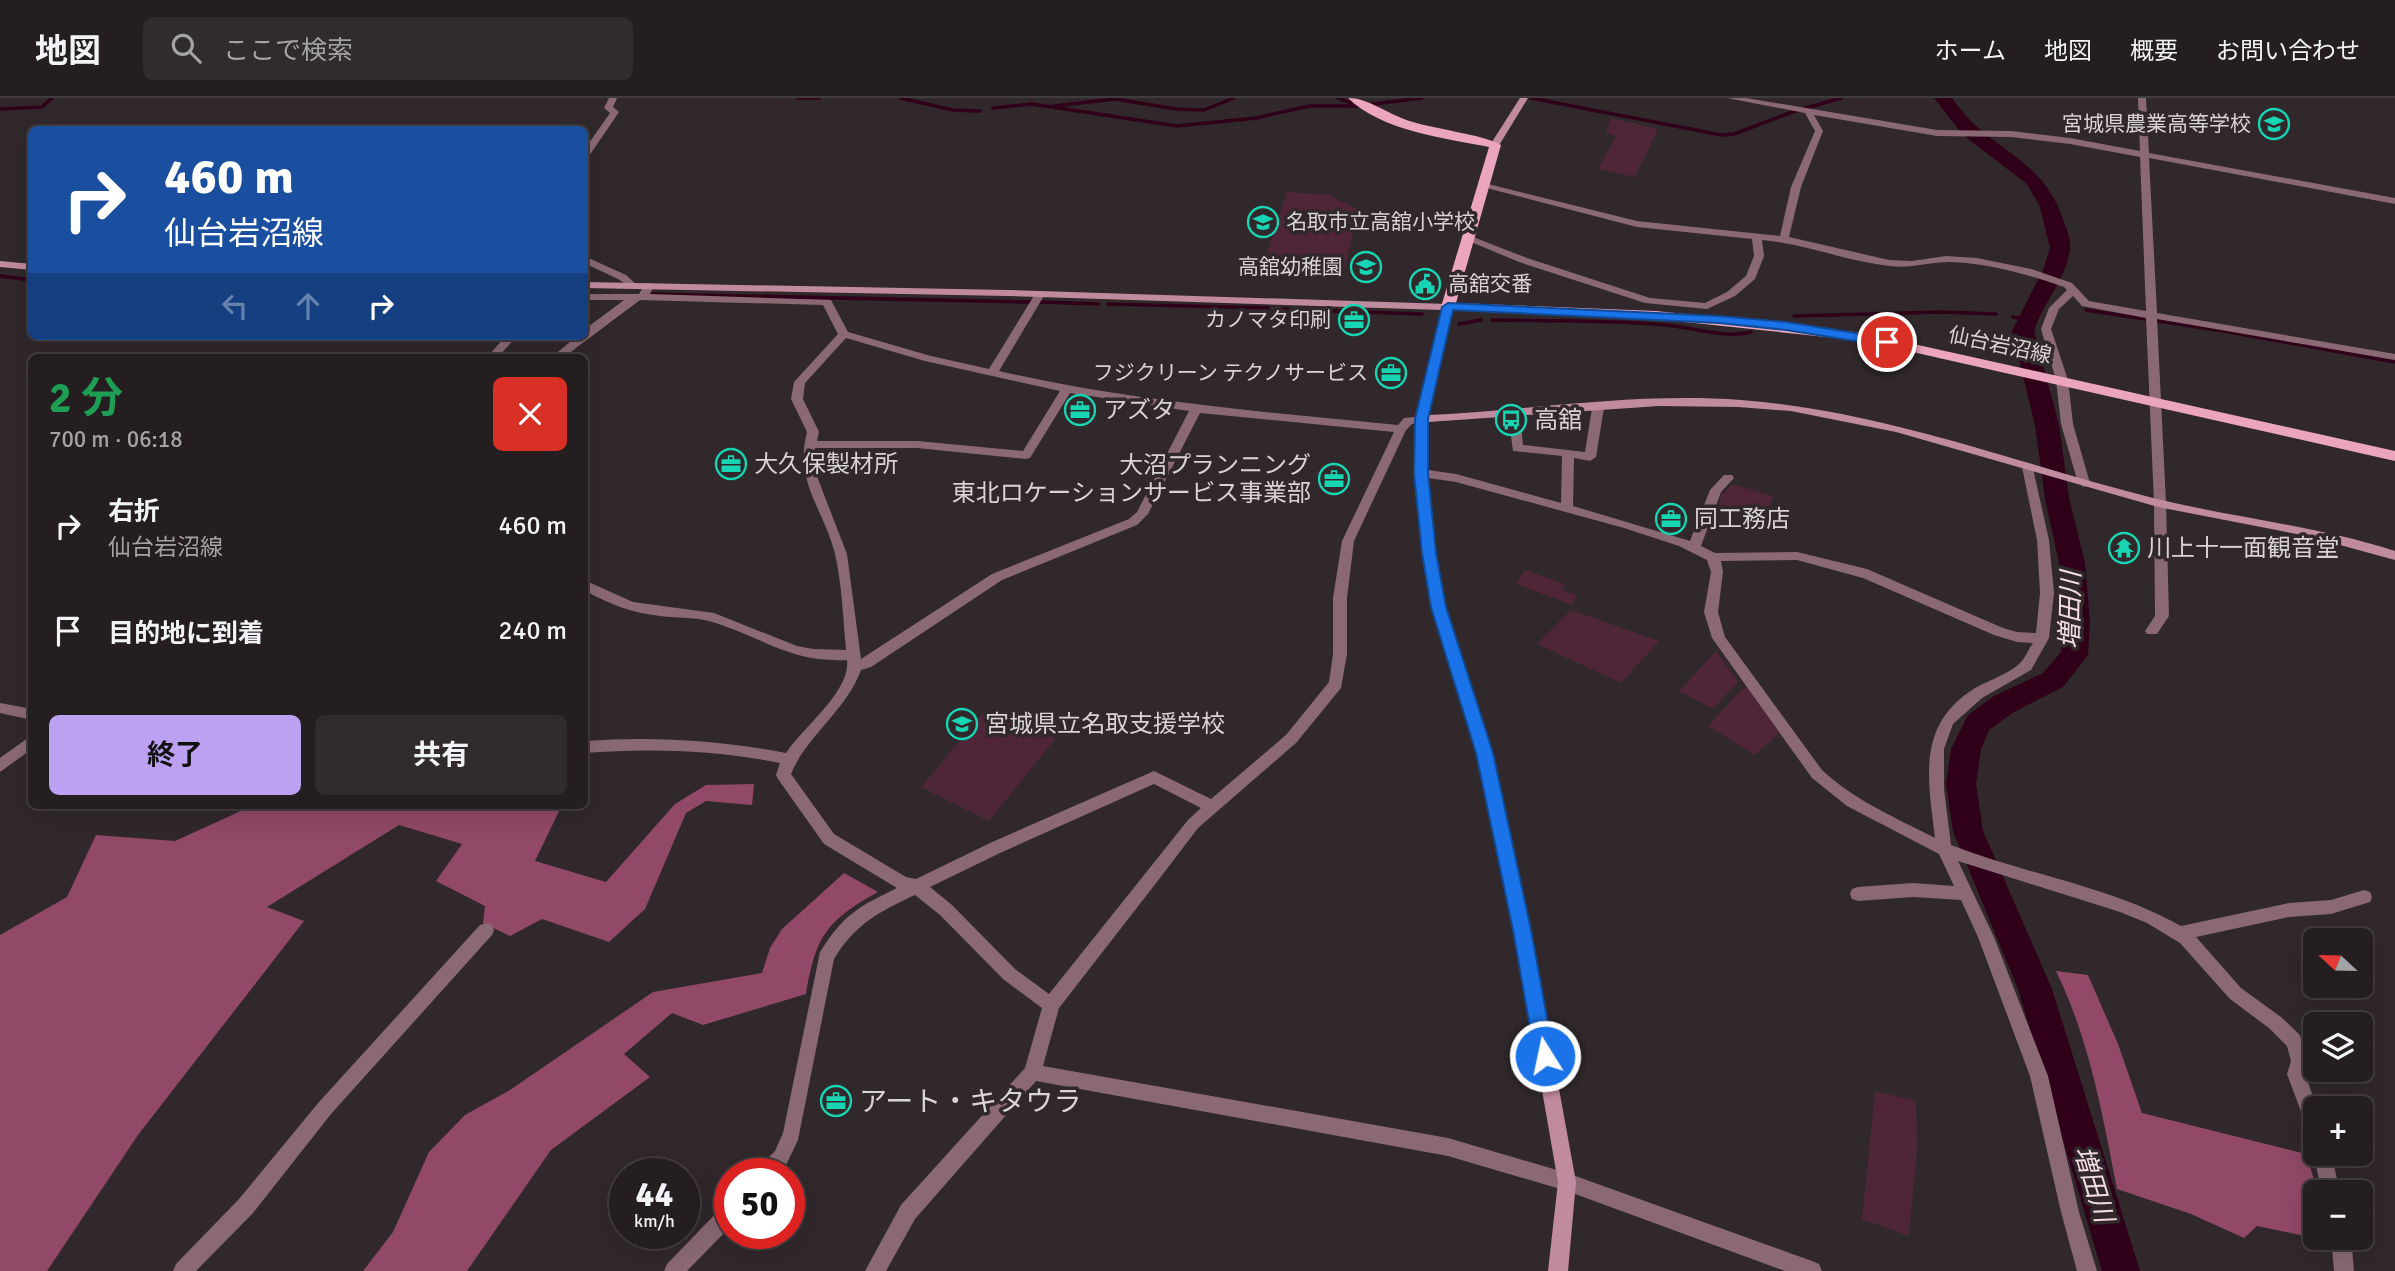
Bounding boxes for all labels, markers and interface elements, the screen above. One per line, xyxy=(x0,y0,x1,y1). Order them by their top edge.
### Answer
search box xyxy=(143,17,633,80)
icon: search xyxy=(167,29,205,67)
text: 地図 xyxy=(35,31,101,72)
text: ここで検索 xyxy=(223,35,353,67)
text: ホーム xyxy=(1935,36,2006,66)
text: 地図 xyxy=(2044,36,2092,66)
text: 概要 xyxy=(2130,36,2178,66)
text: お問い合わせ xyxy=(2216,36,2360,66)
school or university icon: 宮城県農業高等学校 xyxy=(2257,107,2291,141)
place label: 宮城県農業高等学校 xyxy=(2062,111,2251,137)
text: 460 m xyxy=(164,147,294,207)
icon: right xyxy=(49,154,140,245)
school or university icon: 名取市立高舘小学校 xyxy=(1246,205,1280,239)
place label: 名取市立高舘小学校 xyxy=(1286,209,1475,235)
text: 仙台岩沼線 xyxy=(164,214,324,253)
school or university icon: 高舘幼稚園 xyxy=(1349,250,1383,284)
place label: 高舘幼稚園 xyxy=(1238,254,1343,280)
public building icon: 高舘交番 xyxy=(1408,267,1442,301)
place label: 高舘交番 xyxy=(1448,271,1532,297)
icon: left xyxy=(216,287,254,325)
icon: ahead xyxy=(289,287,327,325)
icon: right xyxy=(362,287,400,325)
office icon: カノマタ印刷 xyxy=(1337,303,1371,337)
place label: カノマタ印刷 xyxy=(1205,307,1331,333)
pin xyxy=(1857,312,1917,372)
street label: 仙台岩沼線 xyxy=(1946,321,2054,369)
icon: arrive xyxy=(1868,323,1906,361)
office icon: フジクリーン テクノサービス xyxy=(1374,356,1408,390)
place label: フジクリーン テクノサービス xyxy=(1093,360,1368,386)
text: 2 分 xyxy=(49,373,123,424)
button: close xyxy=(493,377,567,451)
office icon: アズタ xyxy=(1063,393,1097,427)
place label: アズタ xyxy=(1103,395,1175,425)
bus stop icon: 高舘 xyxy=(1494,403,1528,437)
place label: 高舘 xyxy=(1534,405,1582,435)
text: 700 m · 06:18 xyxy=(49,425,183,454)
office icon: 大久保製材所 xyxy=(714,447,748,481)
place label: 大久保製材所 xyxy=(754,449,898,479)
place label: 大沼プランニング 東北ロケーションサービス事業部 xyxy=(951,450,1311,508)
office icon: 大沼プランニング 東北ロケーションサービス事業部 xyxy=(1317,462,1351,496)
text: 右折 xyxy=(108,496,160,528)
office icon: 同工務店 xyxy=(1654,502,1688,536)
place label: 同工務店 xyxy=(1694,504,1790,534)
icon: right xyxy=(49,507,87,545)
text: 460 m xyxy=(498,510,567,542)
temple icon: 川上十一面観音堂 xyxy=(2107,531,2141,565)
text: 仙台岩沼線 xyxy=(108,533,223,562)
place label: 川上十一面観音堂 xyxy=(2147,533,2339,563)
water label: 増田川 xyxy=(2054,568,2088,649)
icon: arrive xyxy=(49,612,87,650)
text: 240 m xyxy=(498,615,567,647)
text: 目的地に到着 xyxy=(108,618,264,650)
school or university icon: 宮城県立名取支援学校 xyxy=(945,707,979,741)
place label: 宮城県立名取支援学校 xyxy=(985,709,1225,739)
button: 終了 xyxy=(49,715,301,795)
button: 共有 xyxy=(315,715,567,795)
north arrow xyxy=(2303,928,2373,998)
map controls xyxy=(2303,928,2373,1250)
button: layers xyxy=(2303,1012,2373,1082)
position arrow xyxy=(1508,1019,1582,1093)
office icon: アート・キタウラ xyxy=(819,1084,853,1118)
place label: アート・キタウラ xyxy=(859,1085,1081,1119)
button: + xyxy=(2303,1096,2373,1166)
water label: 増田川 xyxy=(2066,1142,2121,1229)
speed limit sign: 50 xyxy=(714,1158,805,1249)
text: 44 xyxy=(636,1173,673,1216)
button: − xyxy=(2303,1180,2373,1250)
text: km/h xyxy=(634,1210,675,1232)

